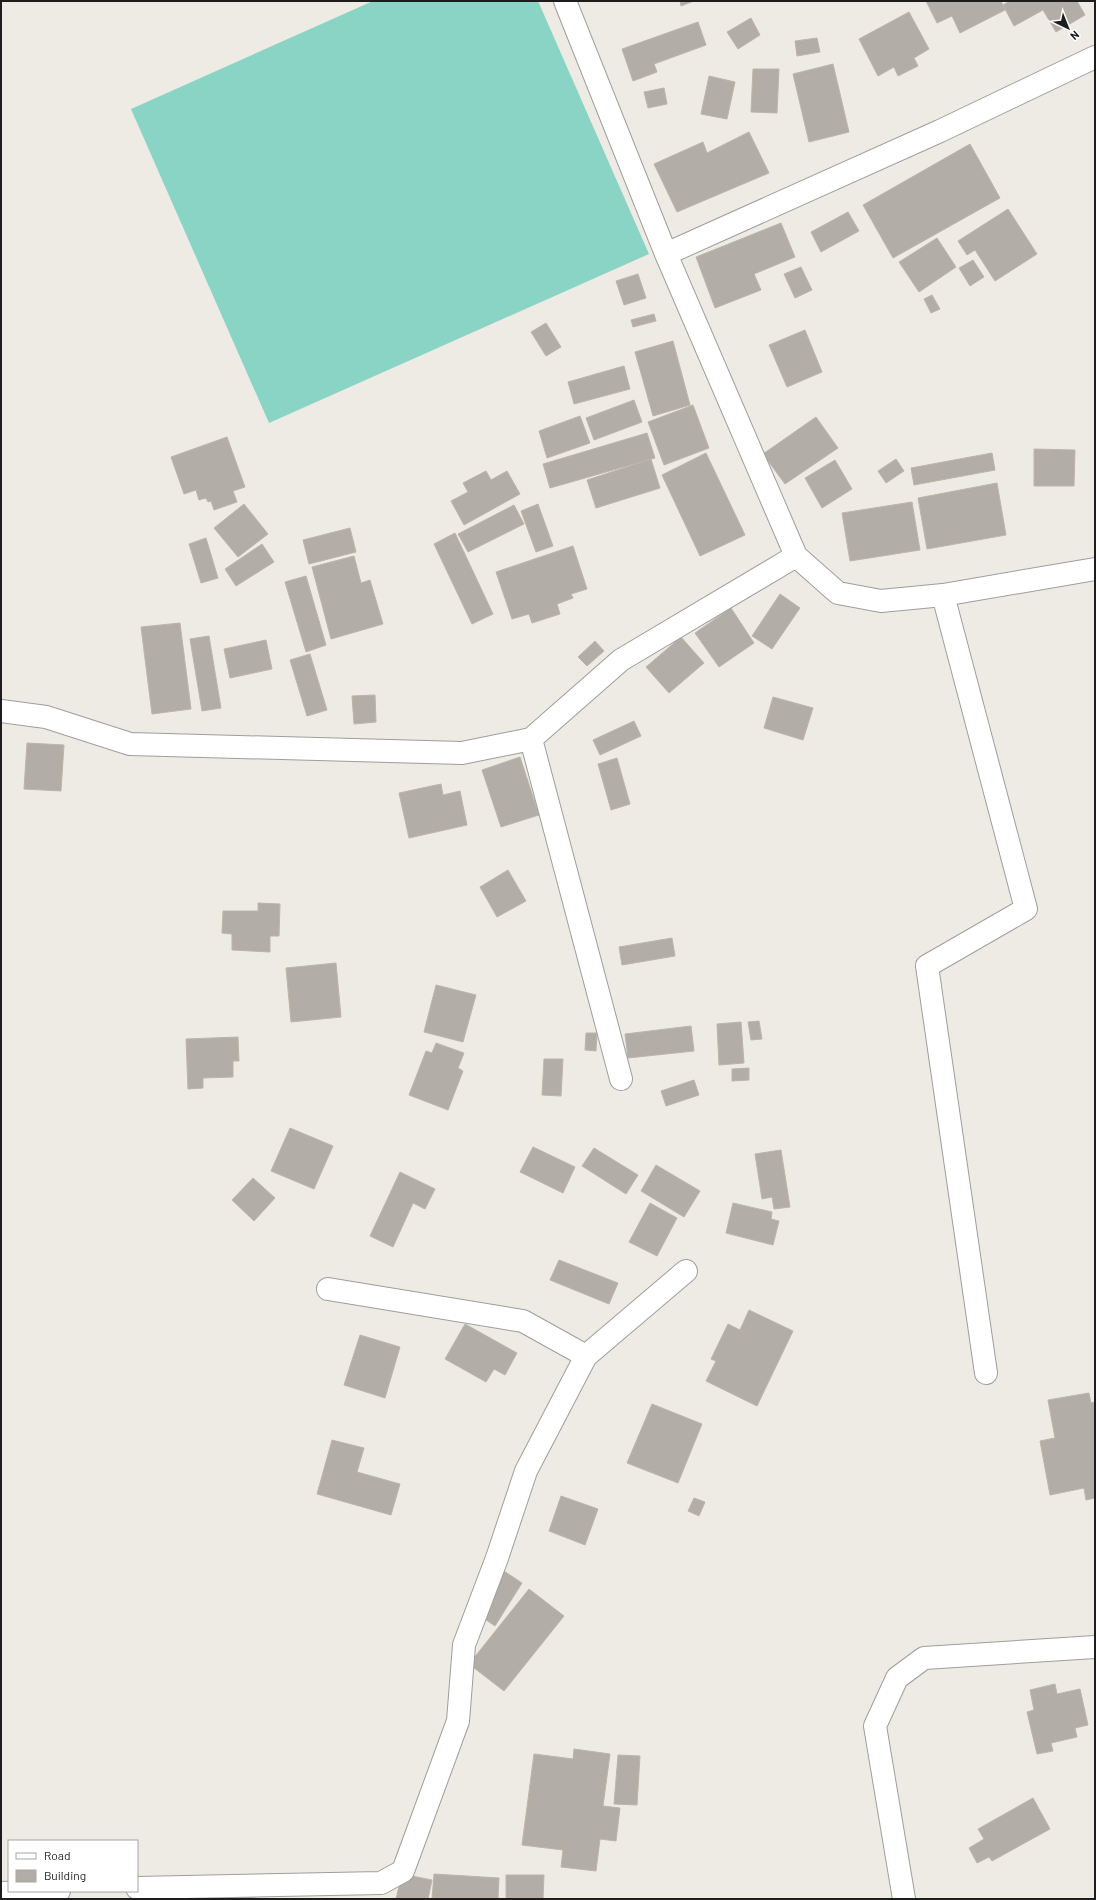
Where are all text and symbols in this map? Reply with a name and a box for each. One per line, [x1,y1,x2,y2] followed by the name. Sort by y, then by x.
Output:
[1048,8,1088,48] north arrow
[1068,28,1082,43] text: N
[8,1840,138,1892] legend
[44,1848,71,1862] text: Road
[44,1868,86,1882] text: Building

